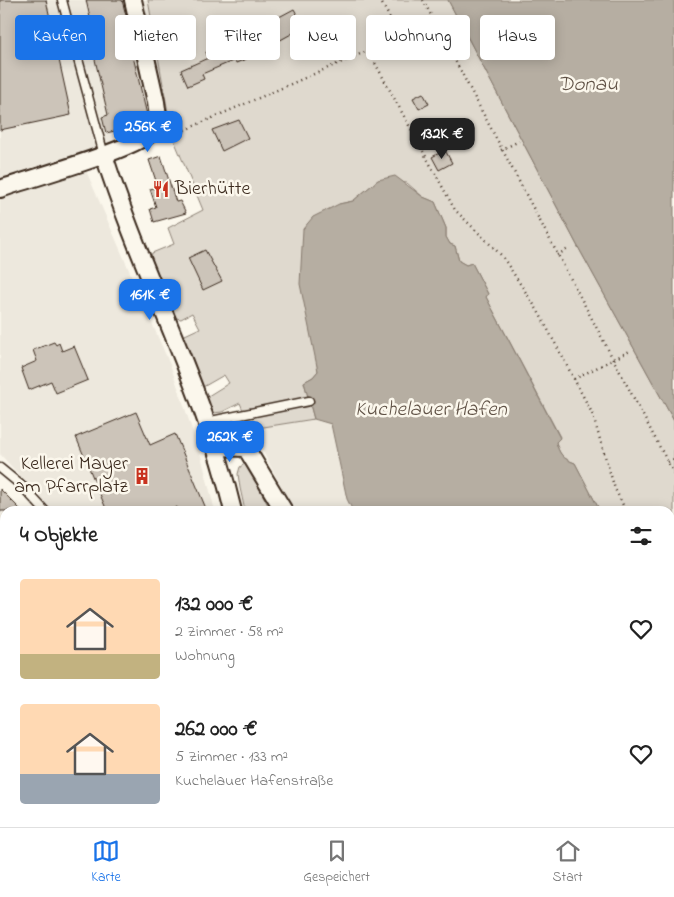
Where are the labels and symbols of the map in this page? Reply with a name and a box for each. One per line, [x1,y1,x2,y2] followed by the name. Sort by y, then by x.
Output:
[558,70,618,100] water label: Donau
[107,110,189,153] pin: 256K €
[401,118,483,160] pin: 132K €
[174,175,251,204] place label: Bierhütte
[151,179,171,199] restaurant icon: Bierhütte
[109,278,191,321] pin: 161K €
[355,395,508,425] water label: Kuchelauer Hafen
[189,420,271,463] pin: 262K €
[14,450,129,502] place label: Kellerei Mayer am Pfarrplatz
[132,466,152,486] building icon: Kellerei Mayer am Pfarrplatz

